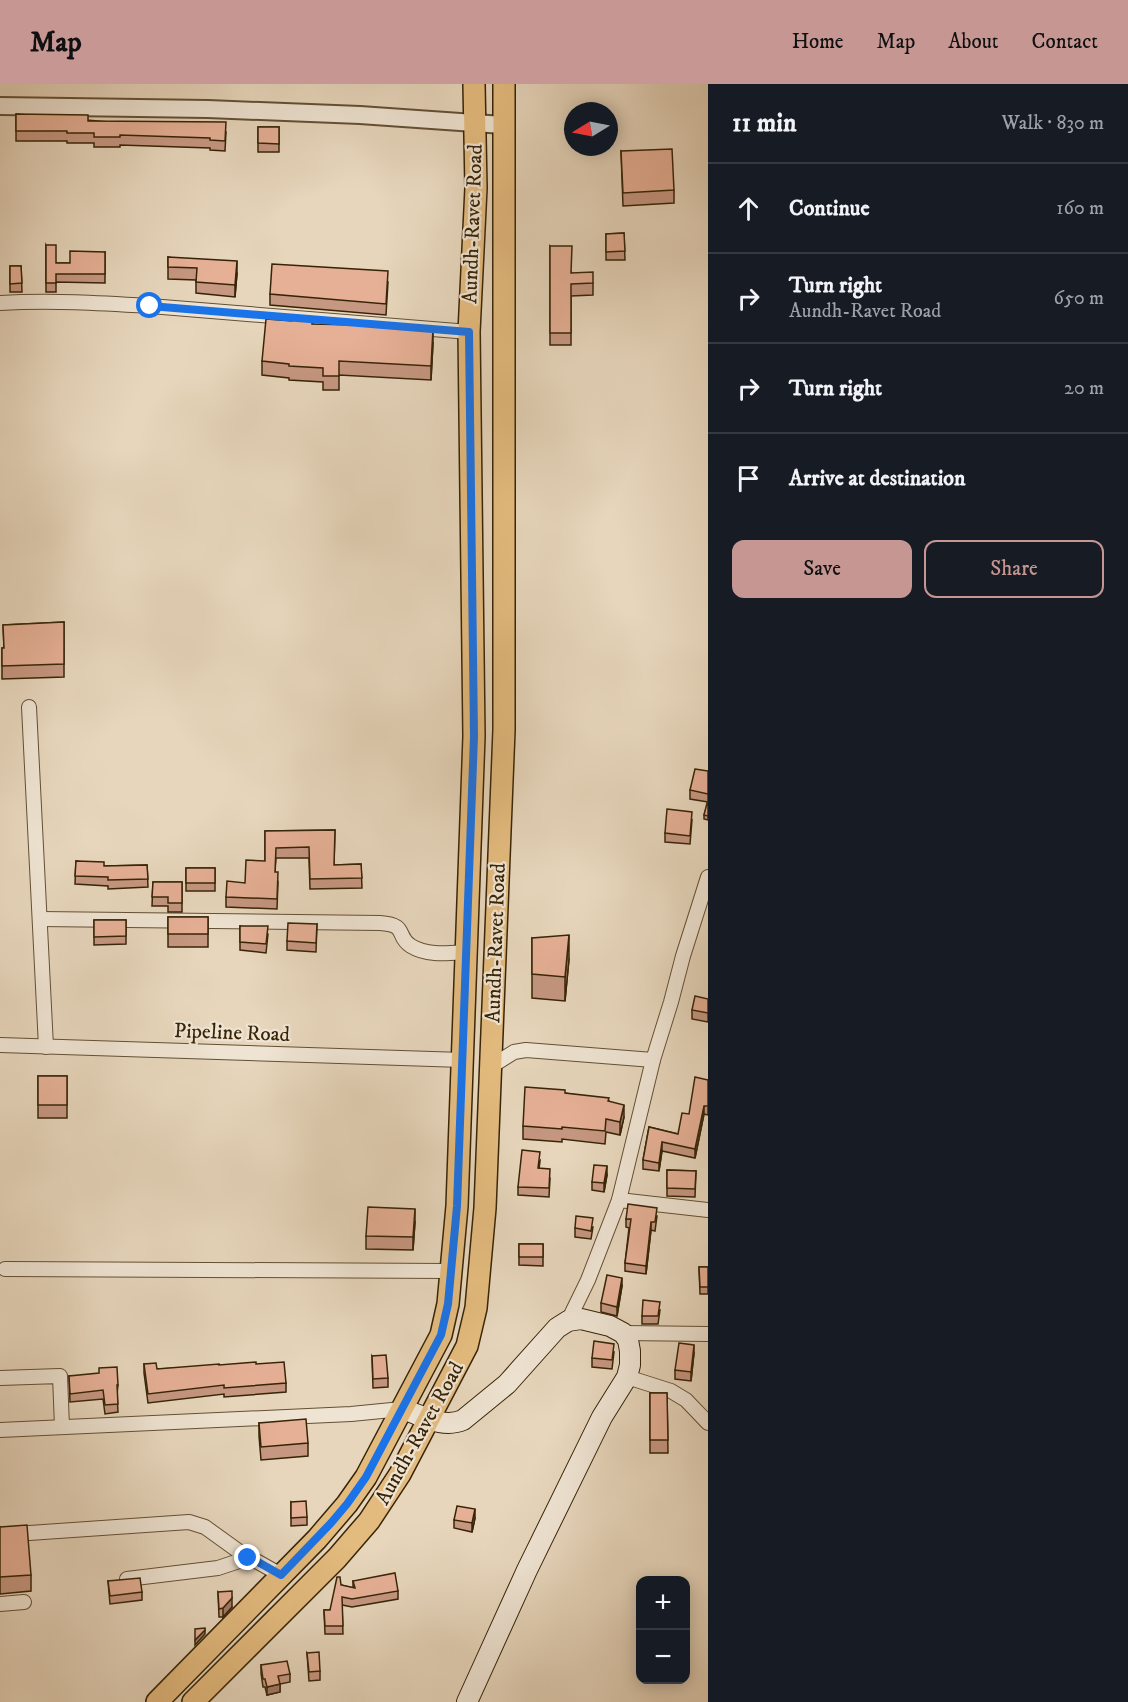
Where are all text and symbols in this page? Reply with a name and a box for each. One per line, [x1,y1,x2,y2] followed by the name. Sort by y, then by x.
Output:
[30,25,82,60] text: Map
[792,29,844,55] text: Home
[877,29,915,55] text: Map
[948,29,999,55] text: About
[1032,29,1098,55] text: Contact
[564,102,618,156] north arrow
[732,107,797,140] text: 11 min
[1002,111,1104,136] text: Walk · 830 m
[457,143,489,304] street label: Aundh-Ravet Road
[732,192,765,225] icon: ahead
[789,195,870,222] text: Continue
[1056,196,1104,221] text: 160 m
[789,272,882,299] text: Turn right
[732,282,765,315] icon: right
[1054,286,1104,311] text: 650 m
[136,292,162,318] route start
[789,299,941,324] text: Aundh-Ravet Road
[732,372,765,405] icon: right
[789,375,882,402] text: Turn right
[1064,376,1104,401] text: 20 m
[732,462,765,495] icon: arrive
[789,465,966,492] text: Arrive at destination
[732,540,912,598] button: Save
[924,540,1104,598] button: Share
[480,862,512,1023] street label: Aundh-Ravet Road
[173,1018,291,1048] street label: Pipeline Road
[370,1357,470,1510] street label: Aundh-Ravet Road
[234,1544,260,1570] route end
[636,1576,690,1684] map controls
[636,1576,690,1630] button: +
[636,1630,690,1684] button: −

